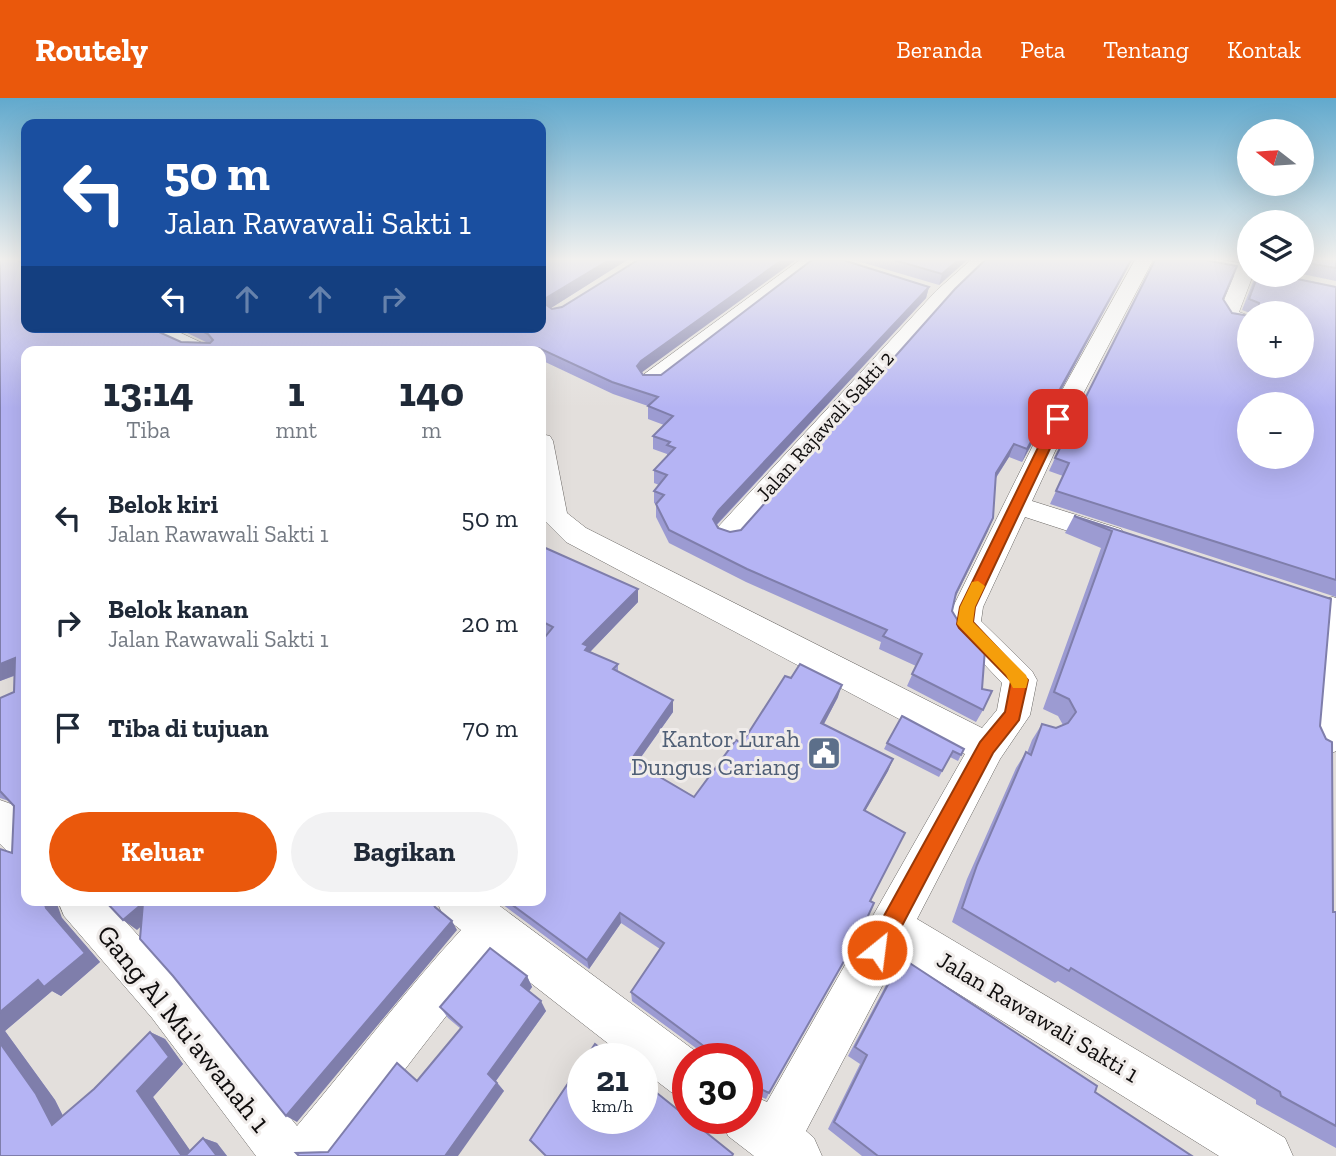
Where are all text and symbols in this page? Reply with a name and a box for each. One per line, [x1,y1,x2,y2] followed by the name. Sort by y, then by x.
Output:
[35,30,148,69] text: Routely
[896,35,982,64] text: Beranda
[1020,35,1065,64] text: Peta
[1103,35,1189,64] text: Tentang
[1227,35,1301,64] text: Kontak
[1237,119,1314,196] north arrow
[1237,119,1314,469] map controls
[164,144,270,203] text: 50 m
[49,147,140,238] icon: left
[164,204,471,242] text: Jalan Rawawali Sakti 1
[1237,210,1314,287] button: layers
[155,280,193,318] icon: left
[228,280,266,318] icon: ahead
[301,280,339,318] icon: ahead
[374,280,412,318] icon: right
[1237,301,1314,378] button: +
[751,345,899,507] street label: Jalan Rajawali Sakti 2
[103,366,194,417] text: 13:14
[288,366,305,417] text: 1
[399,366,464,417] text: 140
[1028,389,1088,449] pin
[1237,392,1314,469] button: −
[1039,400,1077,438] icon: arrive
[126,416,170,444] text: Tiba
[276,416,317,444] text: mnt
[422,416,441,444] text: m
[108,488,218,520] text: Belok kiri
[49,499,87,537] icon: left
[461,502,518,534] text: 50 m
[108,520,329,548] text: Jalan Rawawali Sakti 1
[108,593,249,625] text: Belok kanan
[49,604,87,642] icon: right
[461,607,518,639] text: 20 m
[108,625,329,653] text: Jalan Rawawali Sakti 1
[49,709,87,747] icon: arrive
[108,712,269,744] text: Tiba di tujuan
[462,712,518,744] text: 70 m
[631,724,801,781] place label: Kantor Lurah Dungus Cariang
[805,734,843,772] public building icon: Kantor Lurah Dungus Cariang
[49,812,277,892] button: Keluar
[291,812,518,892] button: Bagikan
[840,913,914,987] position arrow
[90,918,277,1139] street label: Gang Al Mu'awanah 1
[932,945,1144,1088] street label: Jalan Rawawali Sakti 1
[672,1043,763,1134] speed limit sign: 30
[596,1058,629,1100] text: 21
[592,1095,633,1117] text: km/h

